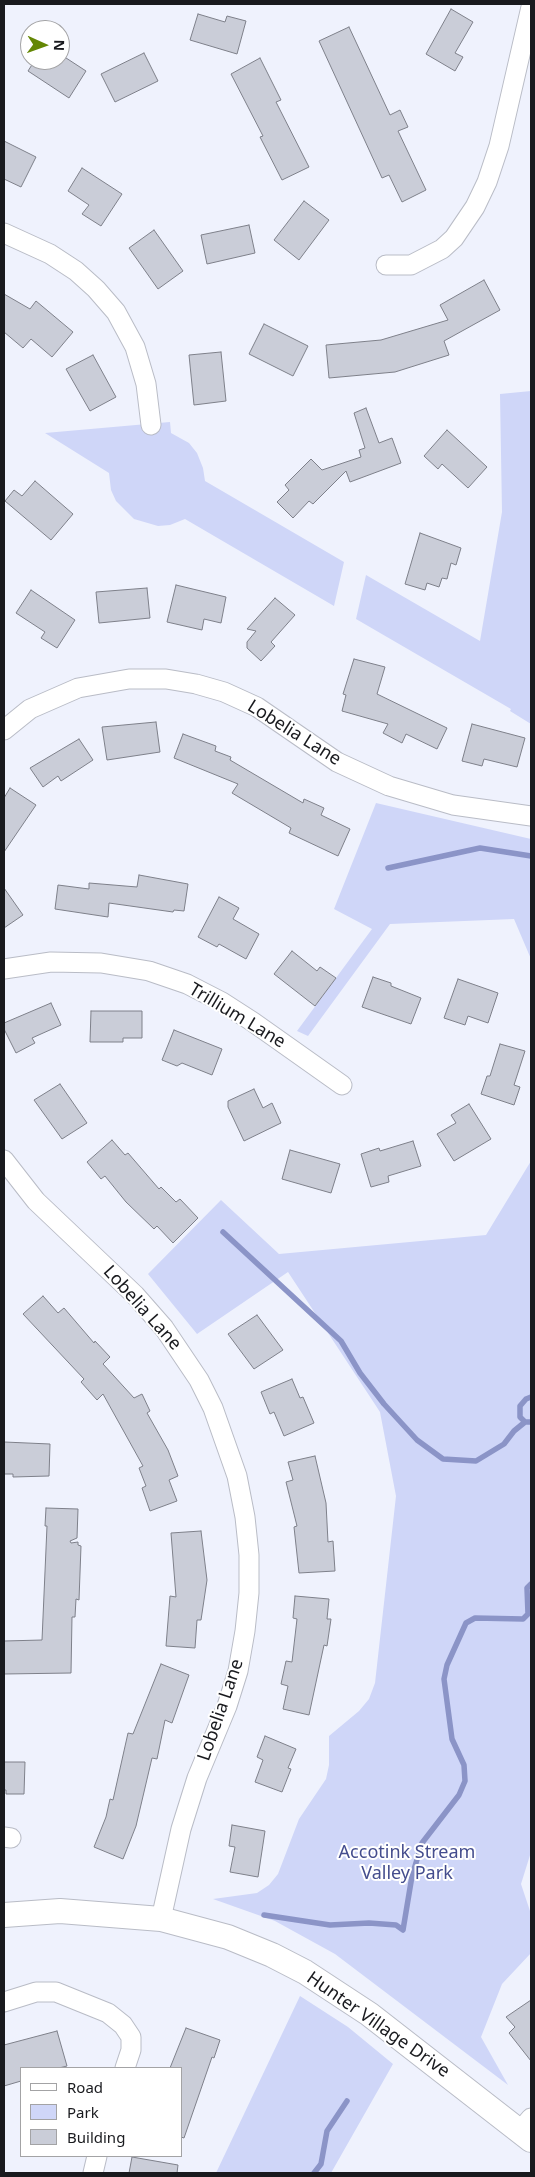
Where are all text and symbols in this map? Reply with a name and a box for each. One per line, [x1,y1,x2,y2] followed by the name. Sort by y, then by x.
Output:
[20,20,70,70] north arrow
[50,39,69,52] text: N
[243,696,345,770] street label: Lobelia Lane
[185,979,289,1053] street label: Trillium Lane
[98,1261,186,1355] street label: Lobelia Lane
[193,1656,249,1764] street label: Lobelia Lane
[339,1842,475,1885] park label: Accotink Stream Valley Park
[302,1968,454,2082] street label: Hunter Village Drive
[20,2067,182,2157] legend
[67,2077,103,2097] text: Road
[67,2102,99,2122] text: Park
[67,2127,125,2147] text: Building

